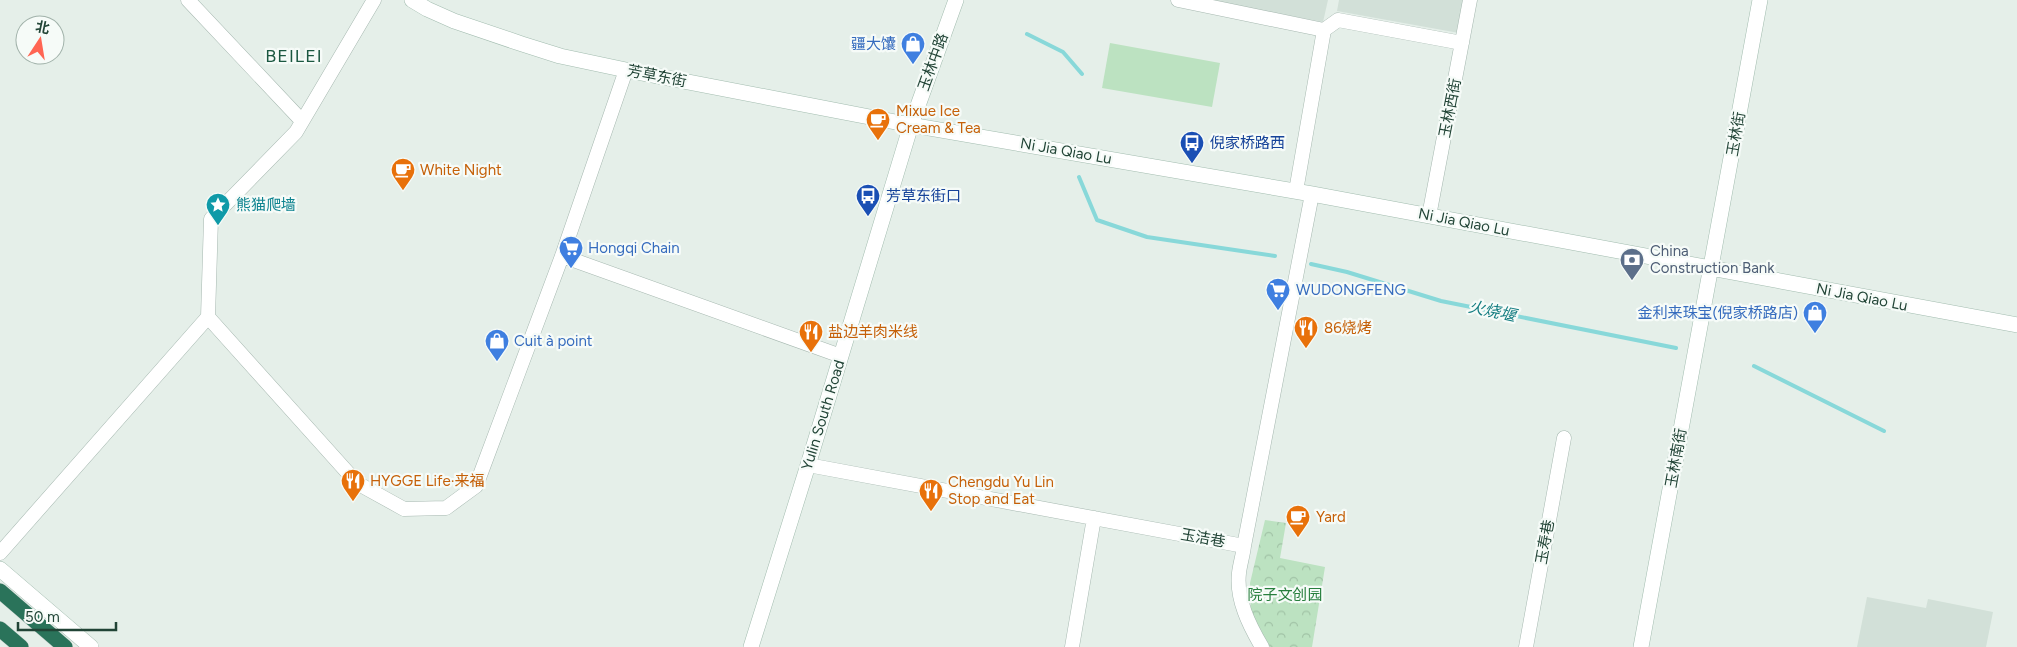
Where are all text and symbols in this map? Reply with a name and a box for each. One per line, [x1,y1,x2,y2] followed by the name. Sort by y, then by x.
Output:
[15,15,65,65] north arrow
[34,18,51,38] text: 北
[900,31,926,65] shop icon: 疆大馕
[914,31,952,93] street label: 玉林中路
[851,35,896,53] place label: 疆大馕
[265,45,323,67] district label: BEILEI
[626,61,688,91] street label: 芳草东街
[1435,77,1465,139] street label: 玉林西街
[896,102,981,137] place label: Mixue Ice Cream & Tea
[865,107,891,141] cafe icon: Mixue Ice Cream & Tea
[1723,110,1749,158] street label: 玉林街
[1179,130,1205,164] bus stop icon: 倪家桥路西
[1019,134,1113,168] street label: Ni Jia Qiao Lu
[1210,134,1285,152] place label: 倪家桥路西
[390,157,416,191] cafe icon: White Night
[420,161,502,179] place label: White Night
[855,183,881,217] bus stop icon: 芳草东街口
[886,187,961,205] place label: 芳草东街口
[205,192,231,226] place icon: 熊猫爬墙
[236,196,296,214] place label: 熊猫爬墙
[1417,204,1511,240] street label: Ni Jia Qiao Lu
[558,235,584,269] supermarket icon: Hongqi Chain
[588,239,680,257] place label: Hongqi Chain
[1650,242,1775,277] place label: China Construction Bank
[1619,247,1645,281] bank icon: China Construction Bank
[1265,277,1291,311] supermarket icon: WUDONGFENG
[1815,279,1909,315] street label: Ni Jia Qiao Lu
[1296,281,1406,299] place label: WUDONGFENG
[1467,297,1520,326] water label: 火烧堰
[1802,300,1828,334] shop icon: 金利来珠宝(倪家桥路店)
[1637,304,1798,322] place label: 金利来珠宝(倪家桥路店)
[1293,315,1319,349] restaurant icon: 86烧烤
[798,319,824,353] restaurant icon: 盐边羊肉米线
[1324,319,1372,337] place label: 86烧烤
[828,323,918,341] place label: 盐边羊肉米线
[484,328,510,362] shop icon: Cuit à point
[514,332,593,350] place label: Cuit à point
[798,358,848,472] street label: Yulin South Road
[1662,427,1690,489] street label: 玉林南街
[340,468,366,502] restaurant icon: HYGGE Life·来福
[370,472,484,490] place label: HYGGE Life·来福
[948,473,1054,508] place label: Chengdu Yu Lin Stop and Eat
[918,478,944,512] restaurant icon: Chengdu Yu Lin Stop and Eat
[1285,504,1311,538] cafe icon: Yard
[1316,508,1346,526] place label: Yard
[1532,518,1558,566] street label: 玉寿巷
[1179,525,1227,551] street label: 玉洁巷
[1247,586,1323,604] park label: 院子文创园
[18,600,115,632] scale bar
[25,608,60,626] text: 50 m

